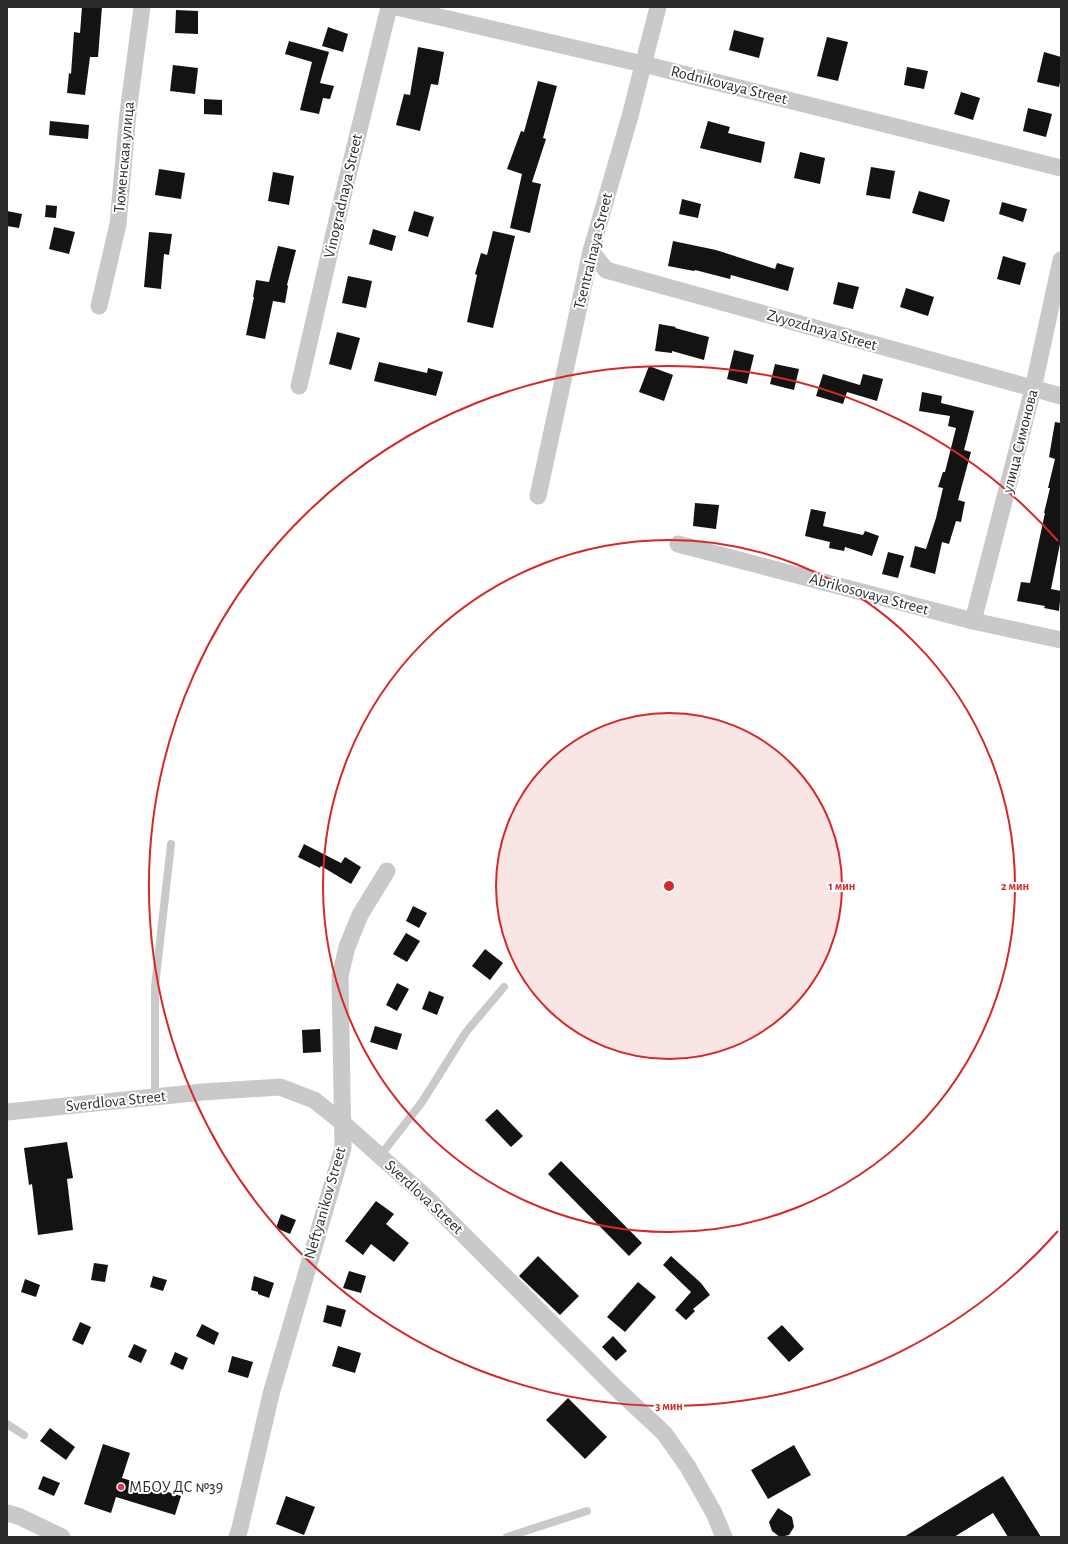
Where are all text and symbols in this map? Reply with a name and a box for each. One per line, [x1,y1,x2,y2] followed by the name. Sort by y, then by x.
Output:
[669,63,789,108] street label: Rodnikovaya Street
[111,101,138,213] street label: Тюменская улица
[321,132,366,260] street label: Vinogradnaya Street
[571,191,616,311] street label: Tsentralnaya Street
[765,307,879,354] street label: Zvyozdnaya Street
[999,388,1042,496] street label: улица Симонова
[807,570,930,619] street label: Abrikosovaya Street
[662,879,676,893] centre of rings
[829,880,855,892] text: 1 мин
[1001,880,1029,892] text: 2 мин
[65,1088,167,1114] street label: Sverdlova Street
[301,1145,350,1261] street label: Neftyanikov Street
[382,1157,466,1237] street label: Sverdlova Street
[655,1400,683,1412] text: 3 мин
[129,1479,223,1495] place label: МБОУ ДС №39
[116,1482,126,1492] marker: МБОУ ДС №39

